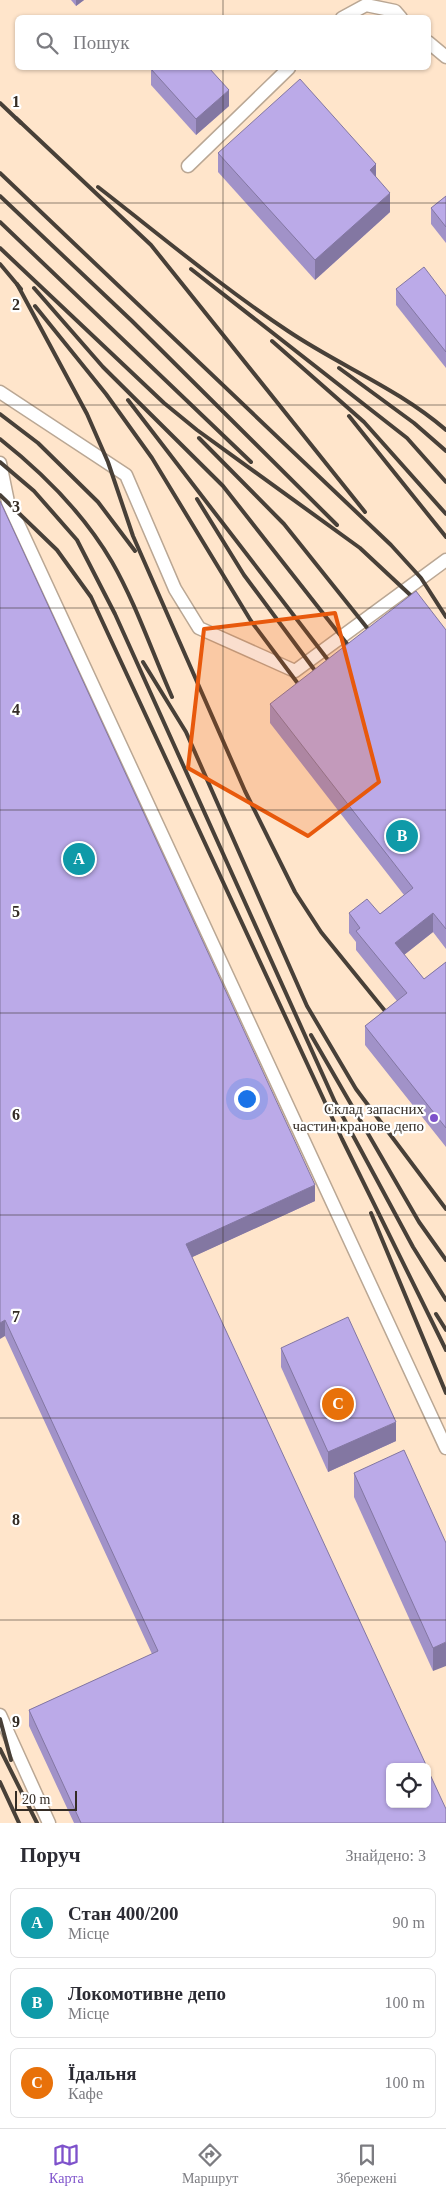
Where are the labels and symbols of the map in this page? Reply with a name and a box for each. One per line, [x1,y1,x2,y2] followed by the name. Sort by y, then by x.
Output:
[12,93,20,110] text: 1
[12,296,20,313] text: 2
[12,498,20,515] text: 3
[12,701,20,718] text: 4
[386,817,418,855] pin: B
[63,840,95,878] pin: A
[12,903,20,920] text: 5
[234,1086,260,1112] your location
[293,1101,424,1134] place label: Склад запасних частин кранове депо
[12,1106,20,1123] text: 6
[428,1112,440,1124] marker: Склад запасних частин кранове депо
[12,1308,20,1325] text: 7
[322,1385,354,1423] pin: C
[12,1511,20,1528] text: 8
[12,1713,20,1730] text: 9
[15,1788,78,1811] scale bar

